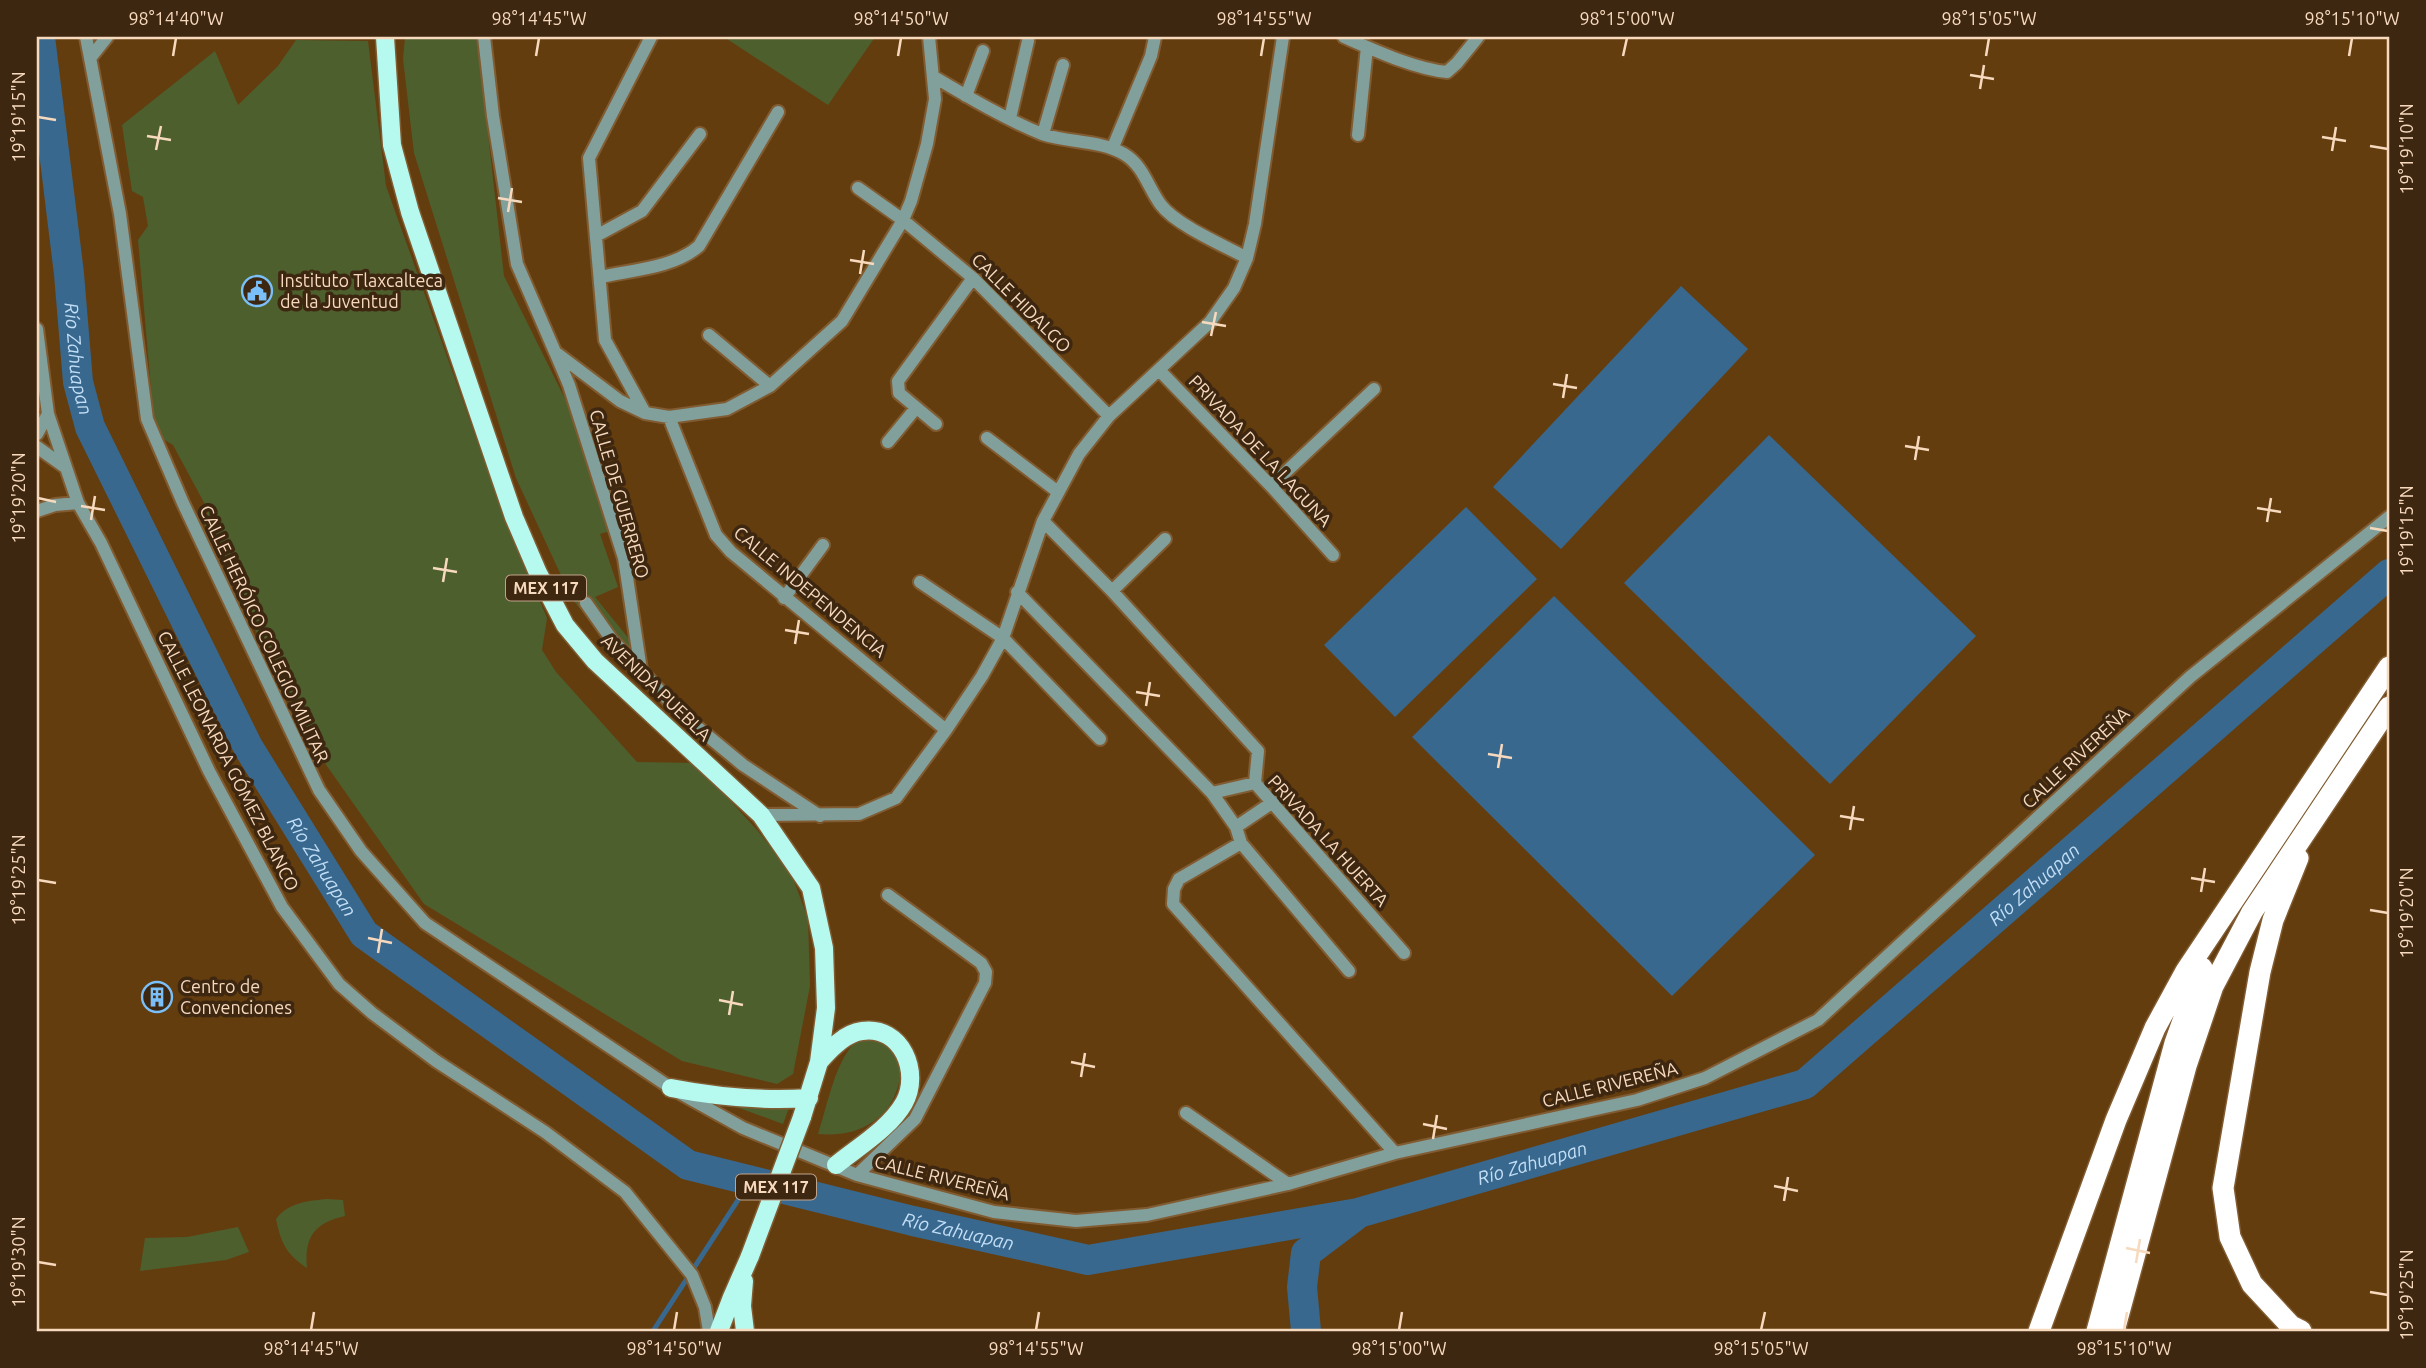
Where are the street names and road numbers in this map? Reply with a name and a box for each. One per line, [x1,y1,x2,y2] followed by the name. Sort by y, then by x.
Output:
[968,249,1075,356] street label: CALLE HIDALGO
[1185,371,1336,530] street label: PRIVADA DE LA LAGUNA
[586,407,654,580] street label: CALLE DE GUERRERO
[196,501,334,765] street label: CALLE HERÓICO COLEGIO MILITAR
[730,522,891,661] street label: CALLE INDEPENDENCIA
[506,576,586,600] road number: MEX 117
[154,627,304,894] street label: CALLE LEONARDA GÓMEZ BLANCO
[598,630,716,745] street label: AVENIDA PUEBLA
[2017,702,2133,812] street label: CALLE RIVEREÑA
[1265,771,1393,910] street label: PRIVADA LA HUERTA
[1540,1056,1680,1111] street label: CALLE RIVEREÑA
[872,1150,1013,1204] street label: CALLE RIVEREÑA
[736,1175,816,1200] road number: MEX 117

